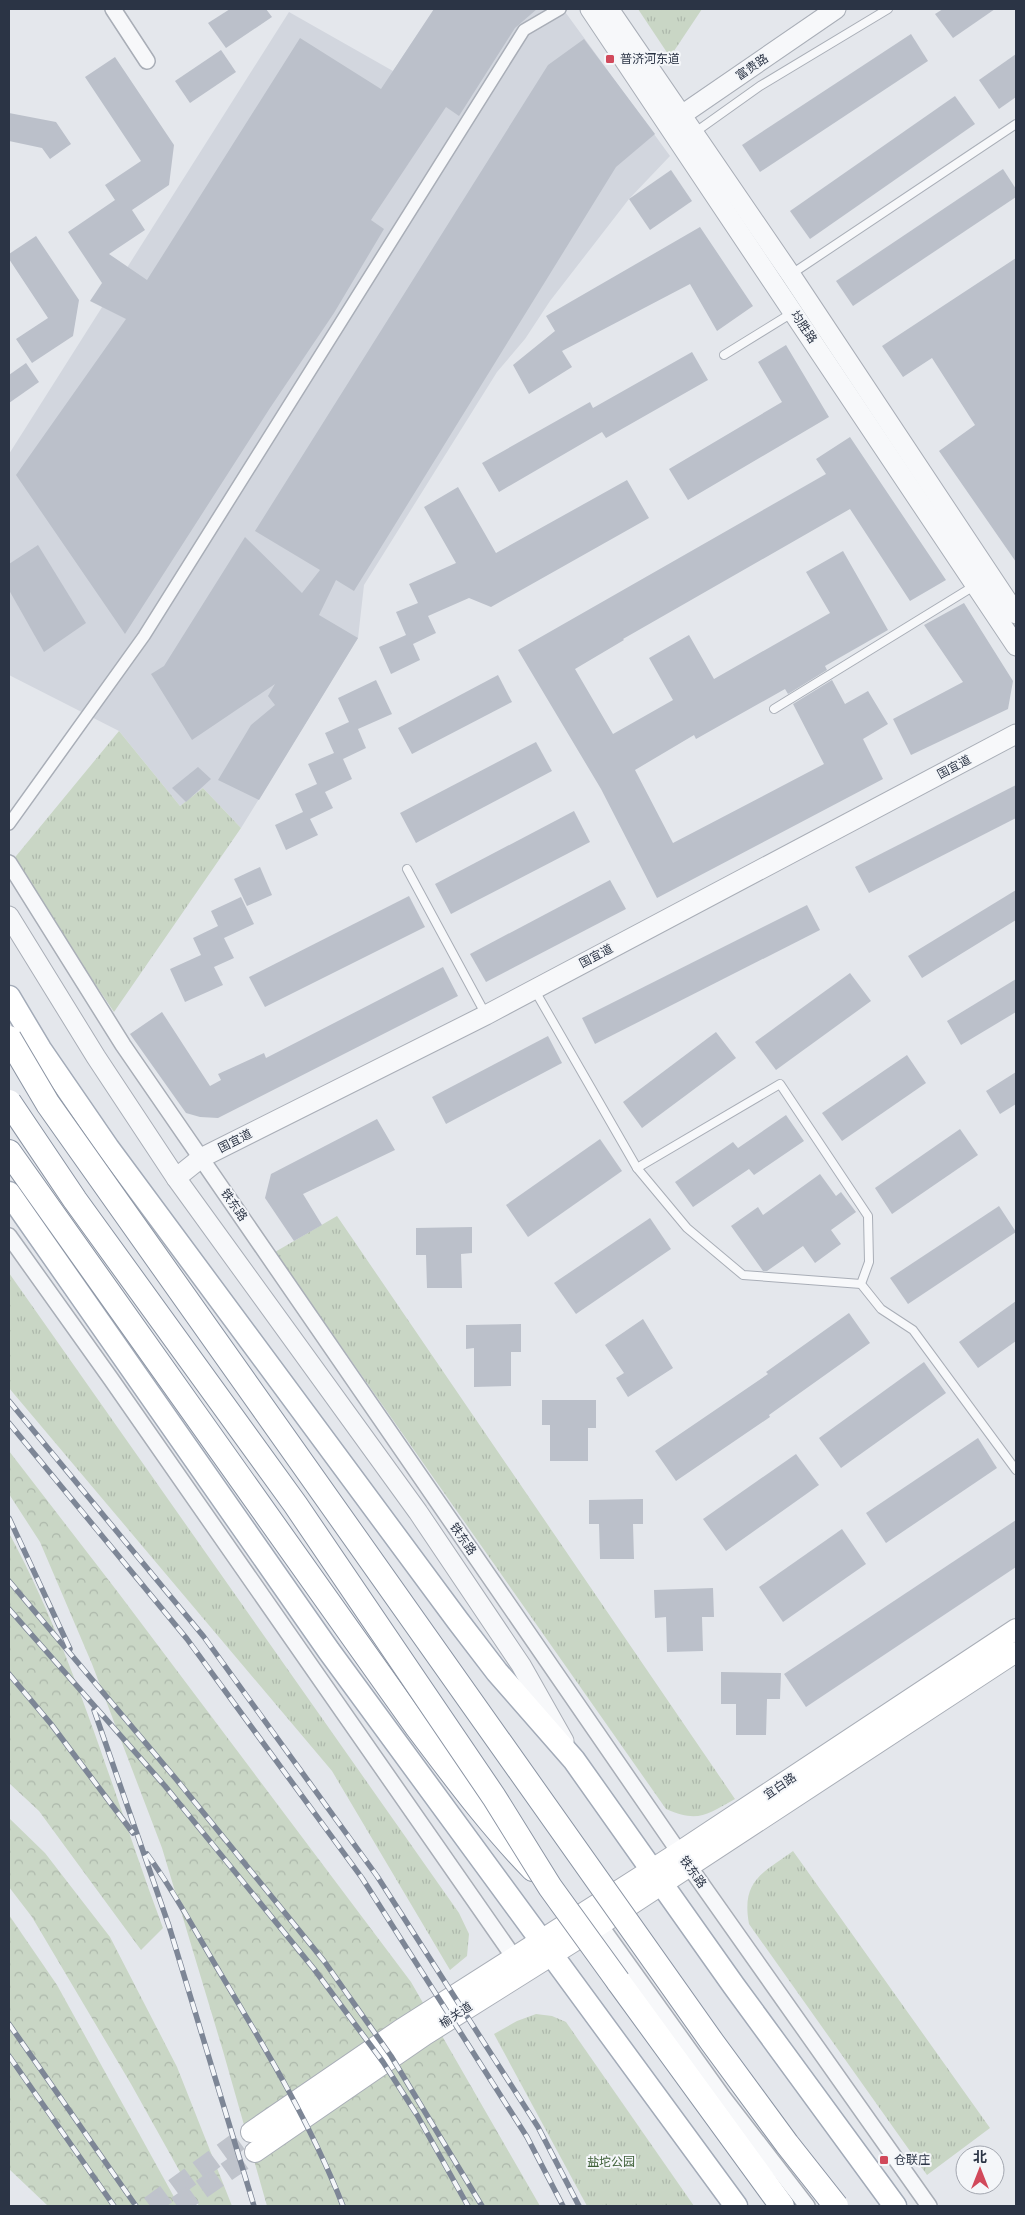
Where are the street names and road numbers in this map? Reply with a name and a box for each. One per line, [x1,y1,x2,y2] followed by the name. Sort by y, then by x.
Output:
[733,51,771,83] street label: 富贵路
[788,308,820,346] street label: 均胜路
[935,752,973,782] street label: 国宜道
[577,941,615,971] street label: 国宜道
[216,1127,254,1155] street label: 国宜道
[218,1186,250,1224] street label: 铁东路
[447,1520,479,1558] street label: 铁东路
[761,1770,799,1802] street label: 宜白路
[677,1853,709,1891] street label: 铁东路
[437,1999,475,2031] street label: 榆关道

